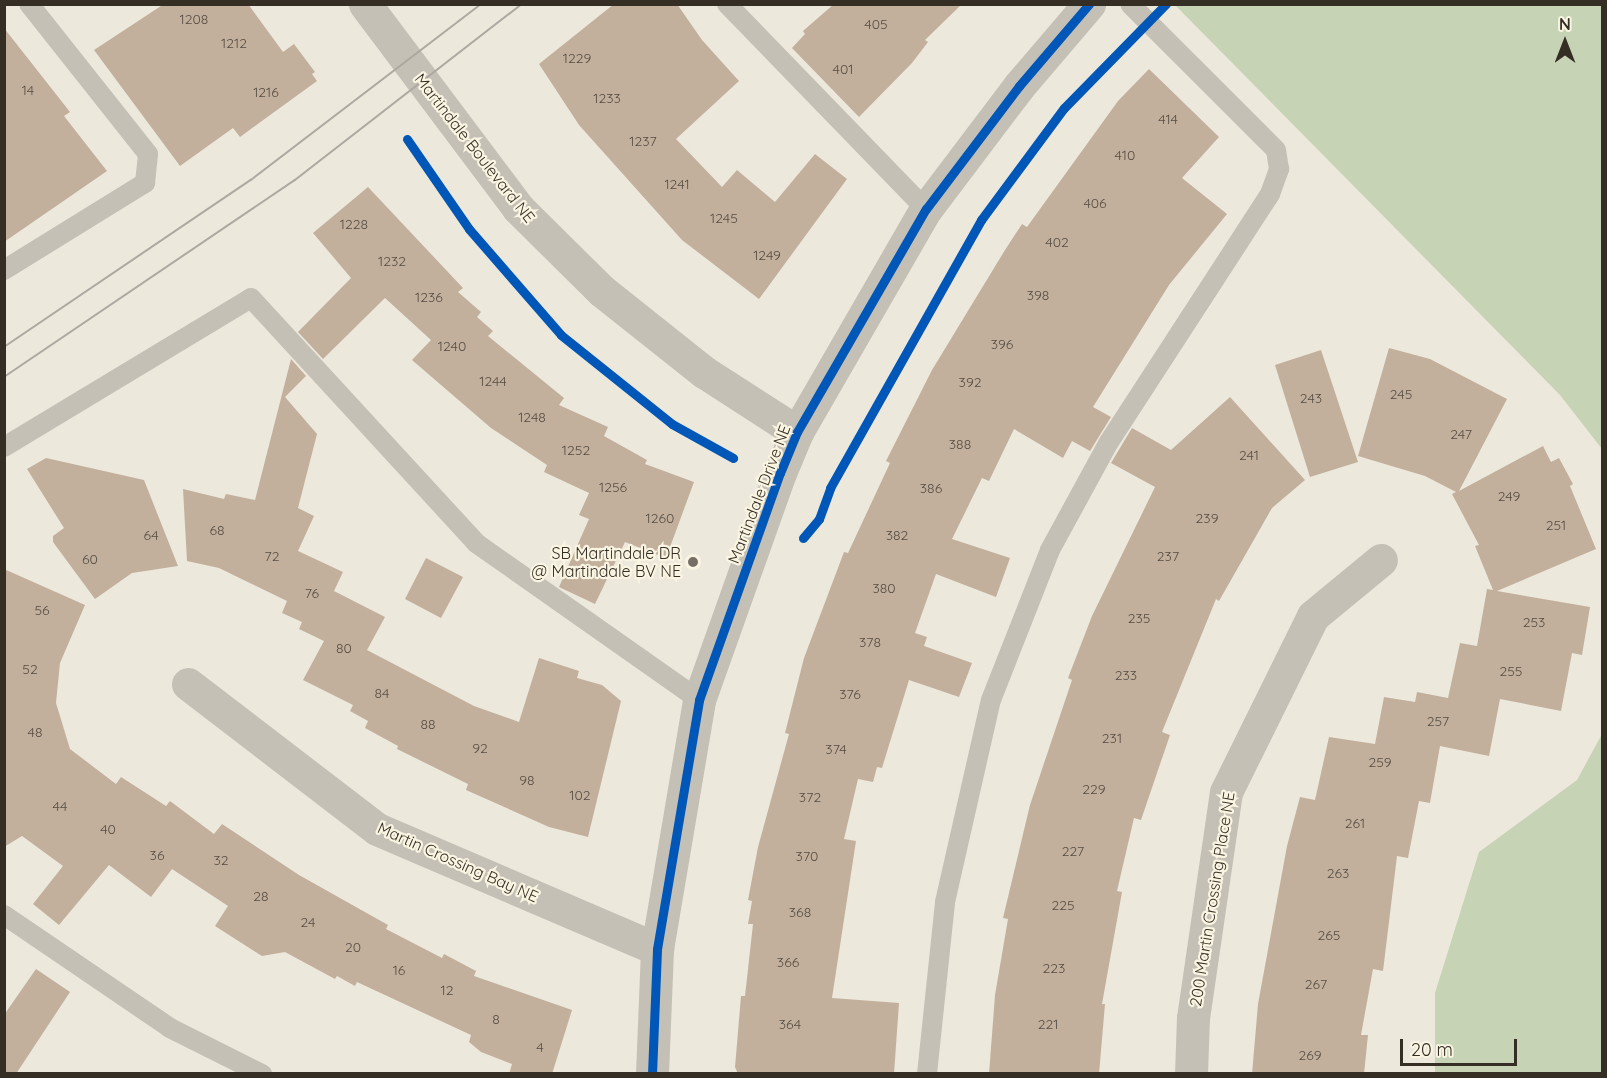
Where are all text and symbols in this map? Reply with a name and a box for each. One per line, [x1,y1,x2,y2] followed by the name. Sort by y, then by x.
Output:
[180,11,208,27] house number: 1208
[1535,12,1595,72] north arrow
[1559,14,1571,34] text: N
[864,16,888,32] house number: 405
[221,35,247,51] house number: 1212
[563,50,591,66] house number: 1229
[833,61,853,77] house number: 401
[411,70,539,226] street label: Martindale Boulevard NE
[22,82,34,98] house number: 14
[253,84,279,100] house number: 1216
[593,90,621,106] house number: 1233
[1158,111,1178,127] house number: 414
[629,133,657,149] house number: 1237
[1115,147,1135,163] house number: 410
[664,176,690,192] house number: 1241
[1083,195,1107,211] house number: 406
[710,210,738,226] house number: 1245
[340,216,368,232] house number: 1228
[1045,234,1069,250] house number: 402
[753,247,781,263] house number: 1249
[378,253,406,269] house number: 1232
[1027,287,1049,303] house number: 398
[415,289,443,305] house number: 1236
[991,336,1013,352] house number: 396
[438,338,466,354] house number: 1240
[479,373,507,389] house number: 1244
[959,374,981,390] house number: 392
[1390,386,1412,402] house number: 245
[1300,390,1322,406] house number: 243
[518,409,546,425] house number: 1248
[724,422,794,566] street label: Martindale Drive NE
[1450,426,1472,442] house number: 247
[949,436,971,452] house number: 388
[562,442,590,458] house number: 1252
[1239,447,1259,463] house number: 241
[599,479,627,495] house number: 1256
[920,480,942,496] house number: 386
[1498,488,1520,504] house number: 249
[646,510,674,526] house number: 1260
[1196,510,1218,526] house number: 239
[1546,517,1566,533] house number: 251
[209,522,225,538] house number: 68
[143,527,159,543] house number: 64
[886,527,908,543] house number: 382
[532,543,681,581] place label: SB Martindale DR @ Martindale BV NE
[265,548,279,564] house number: 72
[1157,548,1179,564] house number: 237
[82,551,98,567] house number: 60
[686,555,700,569] marker: SB Martindale DR @ Martindale BV NE
[872,580,896,596] house number: 380
[305,585,319,601] house number: 76
[34,602,50,618] house number: 56
[1128,610,1150,626] house number: 235
[1523,614,1545,630] house number: 253
[859,634,881,650] house number: 378
[336,640,352,656] house number: 80
[22,661,38,677] house number: 52
[1499,663,1523,679] house number: 255
[1115,667,1137,683] house number: 233
[375,685,389,701] house number: 84
[839,686,861,702] house number: 376
[1427,713,1449,729] house number: 257
[420,716,436,732] house number: 88
[28,724,42,740] house number: 48
[1102,730,1122,746] house number: 231
[472,740,488,756] house number: 92
[825,741,847,757] house number: 374
[1368,754,1392,770] house number: 259
[519,772,535,788] house number: 98
[1082,781,1106,797] house number: 229
[569,787,591,803] house number: 102
[799,789,821,805] house number: 372
[1186,790,1238,1008] street label: 200 Martin Crossing Place NE
[53,798,67,814] house number: 44
[1345,815,1365,831] house number: 261
[375,818,541,906] street label: Martin Crossing Bay NE
[100,821,116,837] house number: 40
[1062,843,1084,859] house number: 227
[150,847,164,863] house number: 36
[796,848,818,864] house number: 370
[213,852,229,868] house number: 32
[1327,865,1349,881] house number: 263
[253,888,269,904] house number: 28
[1051,897,1075,913] house number: 225
[789,904,811,920] house number: 368
[301,914,315,930] house number: 24
[1318,927,1340,943] house number: 265
[345,939,361,955] house number: 20
[777,954,799,970] house number: 366
[1043,960,1065,976] house number: 223
[393,962,405,978] house number: 16
[1305,976,1327,992] house number: 267
[441,982,453,998] house number: 12
[492,1011,500,1027] house number: 8
[779,1016,801,1032] house number: 364
[1038,1016,1058,1032] house number: 221
[1403,1027,1520,1065] scale bar
[1411,1038,1453,1061] text: 20 m
[536,1039,544,1055] house number: 4
[1298,1047,1322,1063] house number: 269

